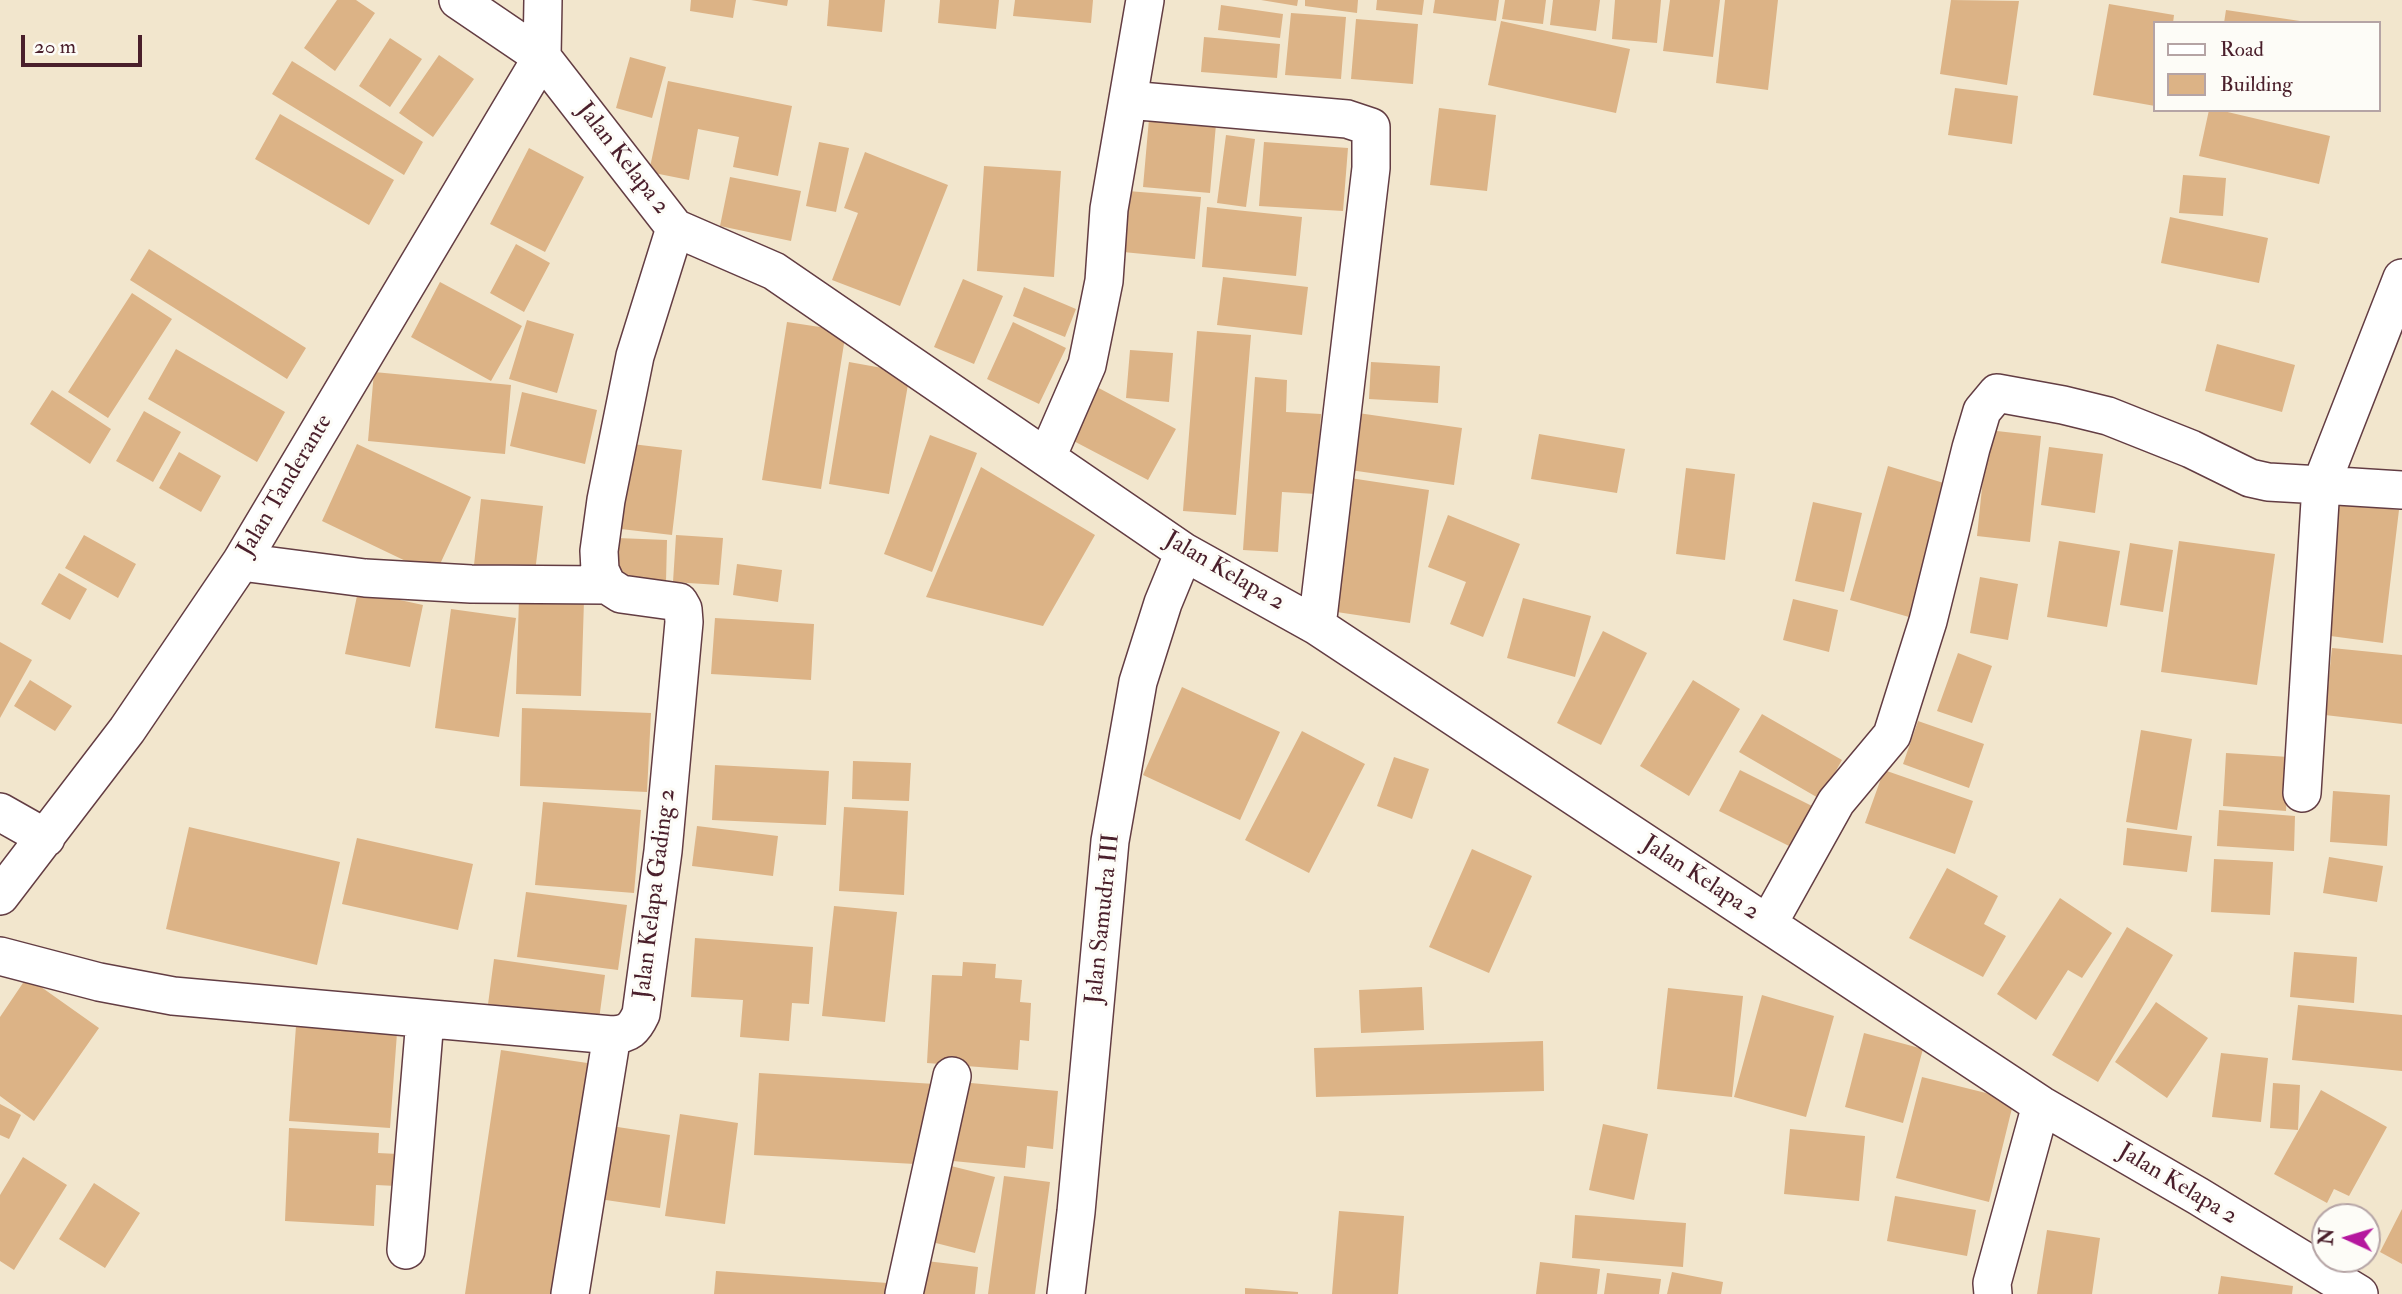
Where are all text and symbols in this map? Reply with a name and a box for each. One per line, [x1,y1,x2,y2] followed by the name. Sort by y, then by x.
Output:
[24,21,145,65] scale bar
[2154,21,2381,112] legend
[34,33,76,60] text: 20 m
[2220,36,2264,63] text: Road
[2220,71,2293,98] text: Building
[569,97,675,221] street label: Jalan Kelapa 2
[232,410,340,562] street label: Jalan Tanderante
[1159,526,1289,618] street label: Jalan Kelapa 2
[629,787,683,1001] street label: Jalan Kelapa Gading 2
[1636,830,1764,928] street label: Jalan Kelapa 2
[1081,832,1127,1006] street label: Jalan Samudra III
[2112,1138,2242,1232] street label: Jalan Kelapa 2
[2311,1203,2381,1273] north arrow
[2314,1227,2340,1246] text: N

